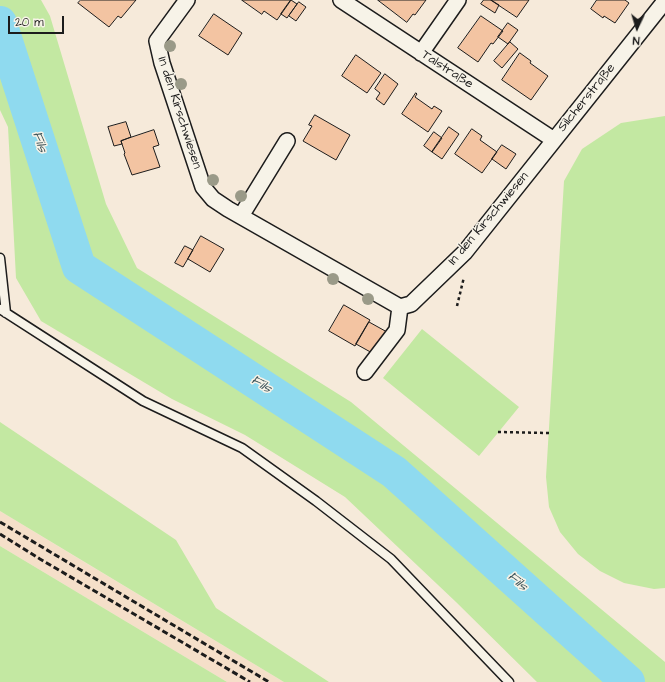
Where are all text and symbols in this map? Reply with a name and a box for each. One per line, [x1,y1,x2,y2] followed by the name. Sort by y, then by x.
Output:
[10,8,66,34] scale bar
[617,8,657,48] north arrow
[15,14,44,31] text: 20 m
[632,33,640,48] text: N
[418,48,476,92] street label: Talstraße
[154,55,204,171] street label: In den Kirschwiesen
[555,61,619,135] street label: Silcherstraße
[28,129,50,155] water label: Fils
[445,169,533,269] street label: In den Kirschwiesen
[248,372,274,398] water label: Fils
[504,569,530,595] water label: Fils

